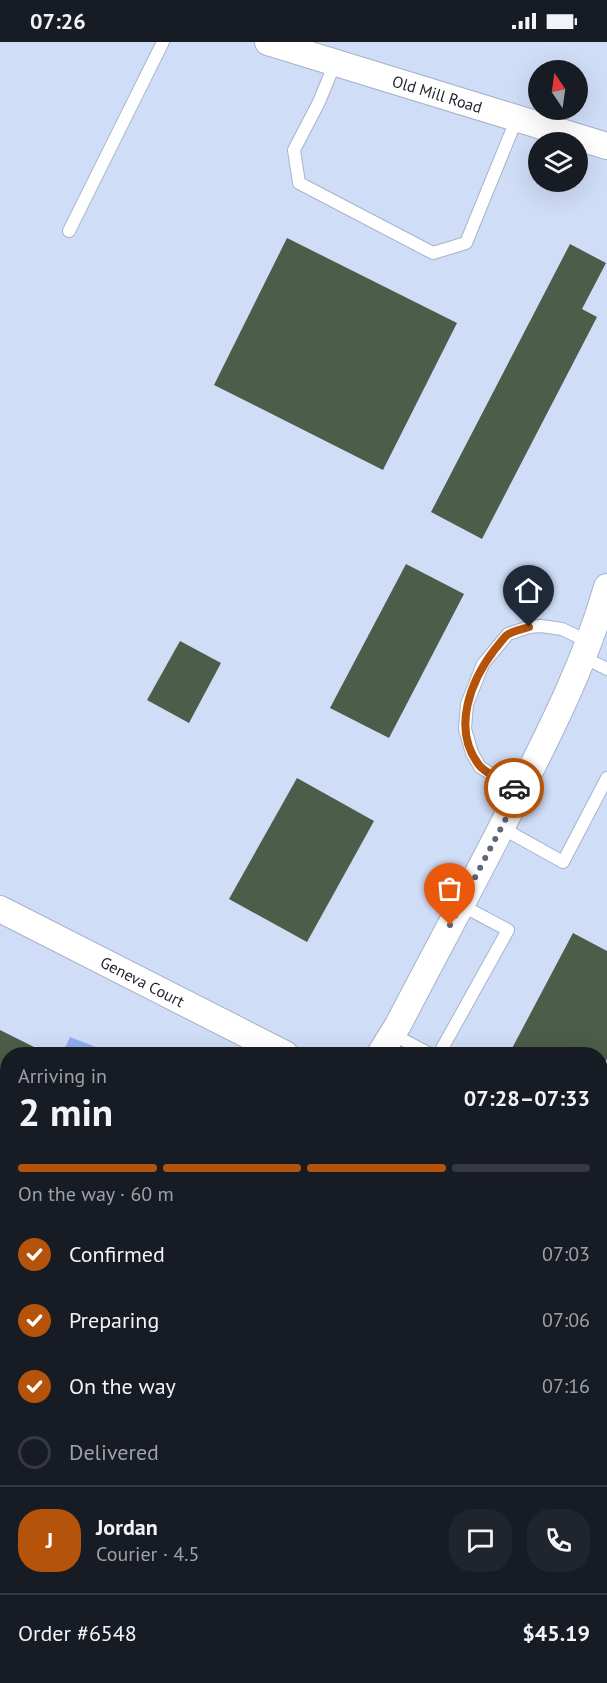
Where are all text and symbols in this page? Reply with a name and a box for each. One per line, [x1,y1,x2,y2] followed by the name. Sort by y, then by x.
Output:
[30,7,86,35] text: 07:26
[528,60,588,120] north arrow
[528,60,588,192] map controls
[390,71,485,117] street label: Old Mill Road
[528,132,588,192] button: layers
[503,565,554,627] pin
[512,574,545,607] icon: home
[484,758,544,818] courier
[498,772,531,805] icon: car
[424,863,475,925] pin
[433,872,466,905] icon: bag
[97,952,188,1011] street label: Geneva Court
[18,1063,107,1089] text: Arriving in
[464,1084,590,1112] text: 07:28–07:33
[18,1086,113,1137] text: 2 min
[18,1181,174,1207] text: On the way · 60 m
[18,1238,51,1271] icon: check
[69,1240,165,1268] text: Confirmed
[542,1241,590,1267] text: 07:03
[18,1304,51,1337] icon: check
[69,1306,159,1334] text: Preparing
[542,1307,590,1333] text: 07:06
[18,1370,51,1403] icon: check
[69,1372,176,1400] text: On the way
[542,1373,590,1399] text: 07:16
[69,1438,159,1466] text: Delivered
[449,1509,512,1572] button: chat
[527,1509,590,1572] button: phone
[96,1513,158,1541] text: Jordan
[46,1526,53,1554] text: J
[96,1541,199,1567] text: Courier · 4.5
[18,1619,137,1647] text: Order #6548
[522,1619,590,1647] text: $45.19

